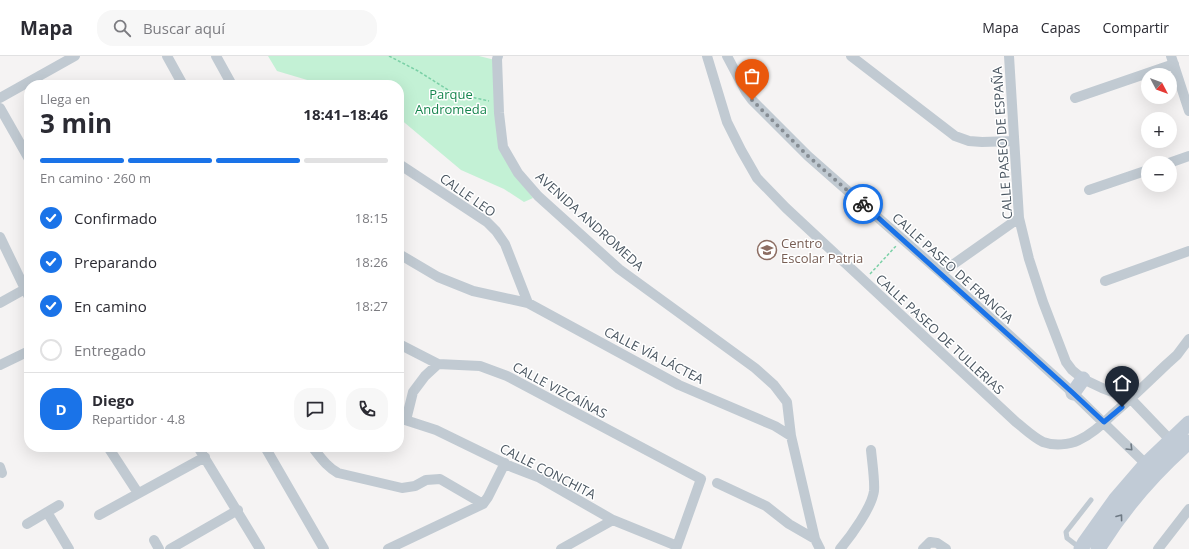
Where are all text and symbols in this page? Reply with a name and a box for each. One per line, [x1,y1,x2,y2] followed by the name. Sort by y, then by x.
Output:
[97,10,377,46] search box
[20,15,73,41] text: Mapa
[111,17,133,39] icon: search
[143,18,225,38] text: Buscar aquí
[982,18,1019,37] text: Mapa
[1041,18,1080,37] text: Capas
[1102,18,1169,37] text: Compartir
[735,59,769,100] pin
[741,65,763,87] icon: bag
[988,65,1016,220] street label: CALLE PASEO DE ESPAÑA
[1141,68,1177,104] north arrow
[1141,68,1177,192] map controls
[415,85,487,118] park label: Parque Andromeda
[40,90,90,108] text: Llega en
[303,104,388,124] text: 18:41–18:46
[40,105,112,141] text: 3 min
[1141,112,1177,148] button: +
[1141,156,1177,192] button: −
[532,168,649,275] street label: AVENIDA ANDROMEDA
[40,169,151,187] text: En camino · 260 m
[436,169,500,221] street label: CALLE LEO
[843,184,883,224] courier
[852,193,874,215] icon: bike
[40,207,62,229] icon: check
[74,208,157,228] text: Confirmado
[355,209,388,227] text: 18:15
[889,209,1018,328] street label: CALLE PASEO DE FRANCIA
[781,234,863,267] place label: Centro Escolar Patria
[756,239,778,261] school or university icon: Centro Escolar Patria
[40,251,62,273] icon: check
[74,252,157,272] text: Preparando
[355,253,388,271] text: 18:26
[872,270,1008,398] street label: CALLE PASEO DE TULLERIAS
[40,295,62,317] icon: check
[74,296,147,316] text: En camino
[355,297,388,315] text: 18:27
[601,322,707,388] street label: CALLE VÍA LÁCTEA
[74,340,146,360] text: Entregado
[510,358,610,422] street label: CALLE VIZCAÍNAS
[1105,366,1139,407] pin
[1111,372,1133,394] icon: home
[294,388,336,430] button: chat
[346,388,388,430] button: phone
[92,390,134,410] text: Diego
[55,399,67,419] text: D
[92,410,185,428] text: Repartidor · 4.8
[497,439,600,503] street label: CALLE CONCHITA
[1125,443,1133,451] one-way arrow
[1116,515,1123,522] one-way arrow

